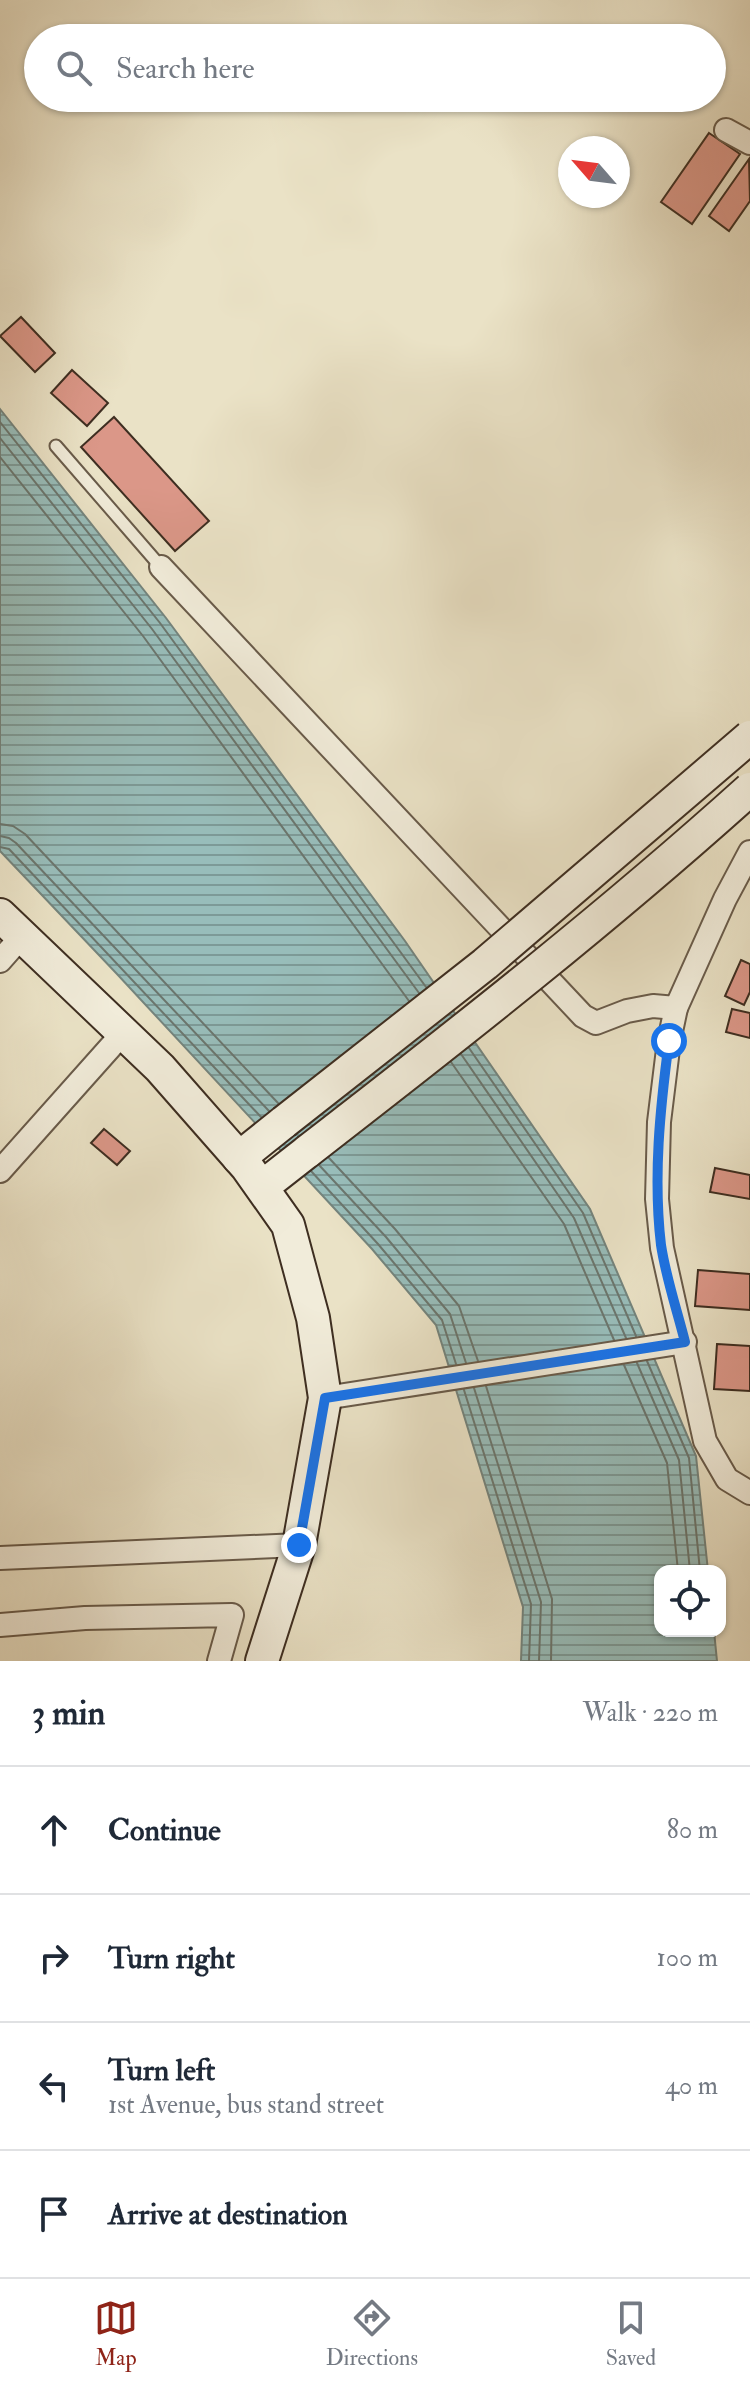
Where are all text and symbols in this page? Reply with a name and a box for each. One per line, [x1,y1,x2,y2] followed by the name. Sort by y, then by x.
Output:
[24,24,726,112] search box
[52,46,96,90] icon: search
[116,50,255,87] text: Search here
[558,136,630,208] north arrow
[651,1023,687,1059] route start
[281,1527,317,1563] route end
[654,1565,726,1637] map controls
[654,1565,726,1637] button: locate
[32,1692,105,1735] text: 3 min
[583,1697,718,1729] text: Walk · 220 m
[32,1808,76,1852] icon: ahead
[108,1812,221,1849] text: Continue
[667,1814,718,1846] text: 80 m
[32,1936,76,1980] icon: right
[108,1940,235,1977] text: Turn right
[657,1942,718,1974] text: 100 m
[108,2052,215,2089] text: Turn left
[32,2064,76,2108] icon: left
[665,2070,718,2102] text: 40 m
[108,2089,384,2121] text: 1st Avenue, bus stand street
[32,2192,76,2236] icon: arrive
[108,2196,348,2233] text: Arrive at destination
[94,2296,138,2372] tab: Map
[326,2296,418,2372] tab: Directions
[606,2296,656,2372] tab: Saved

